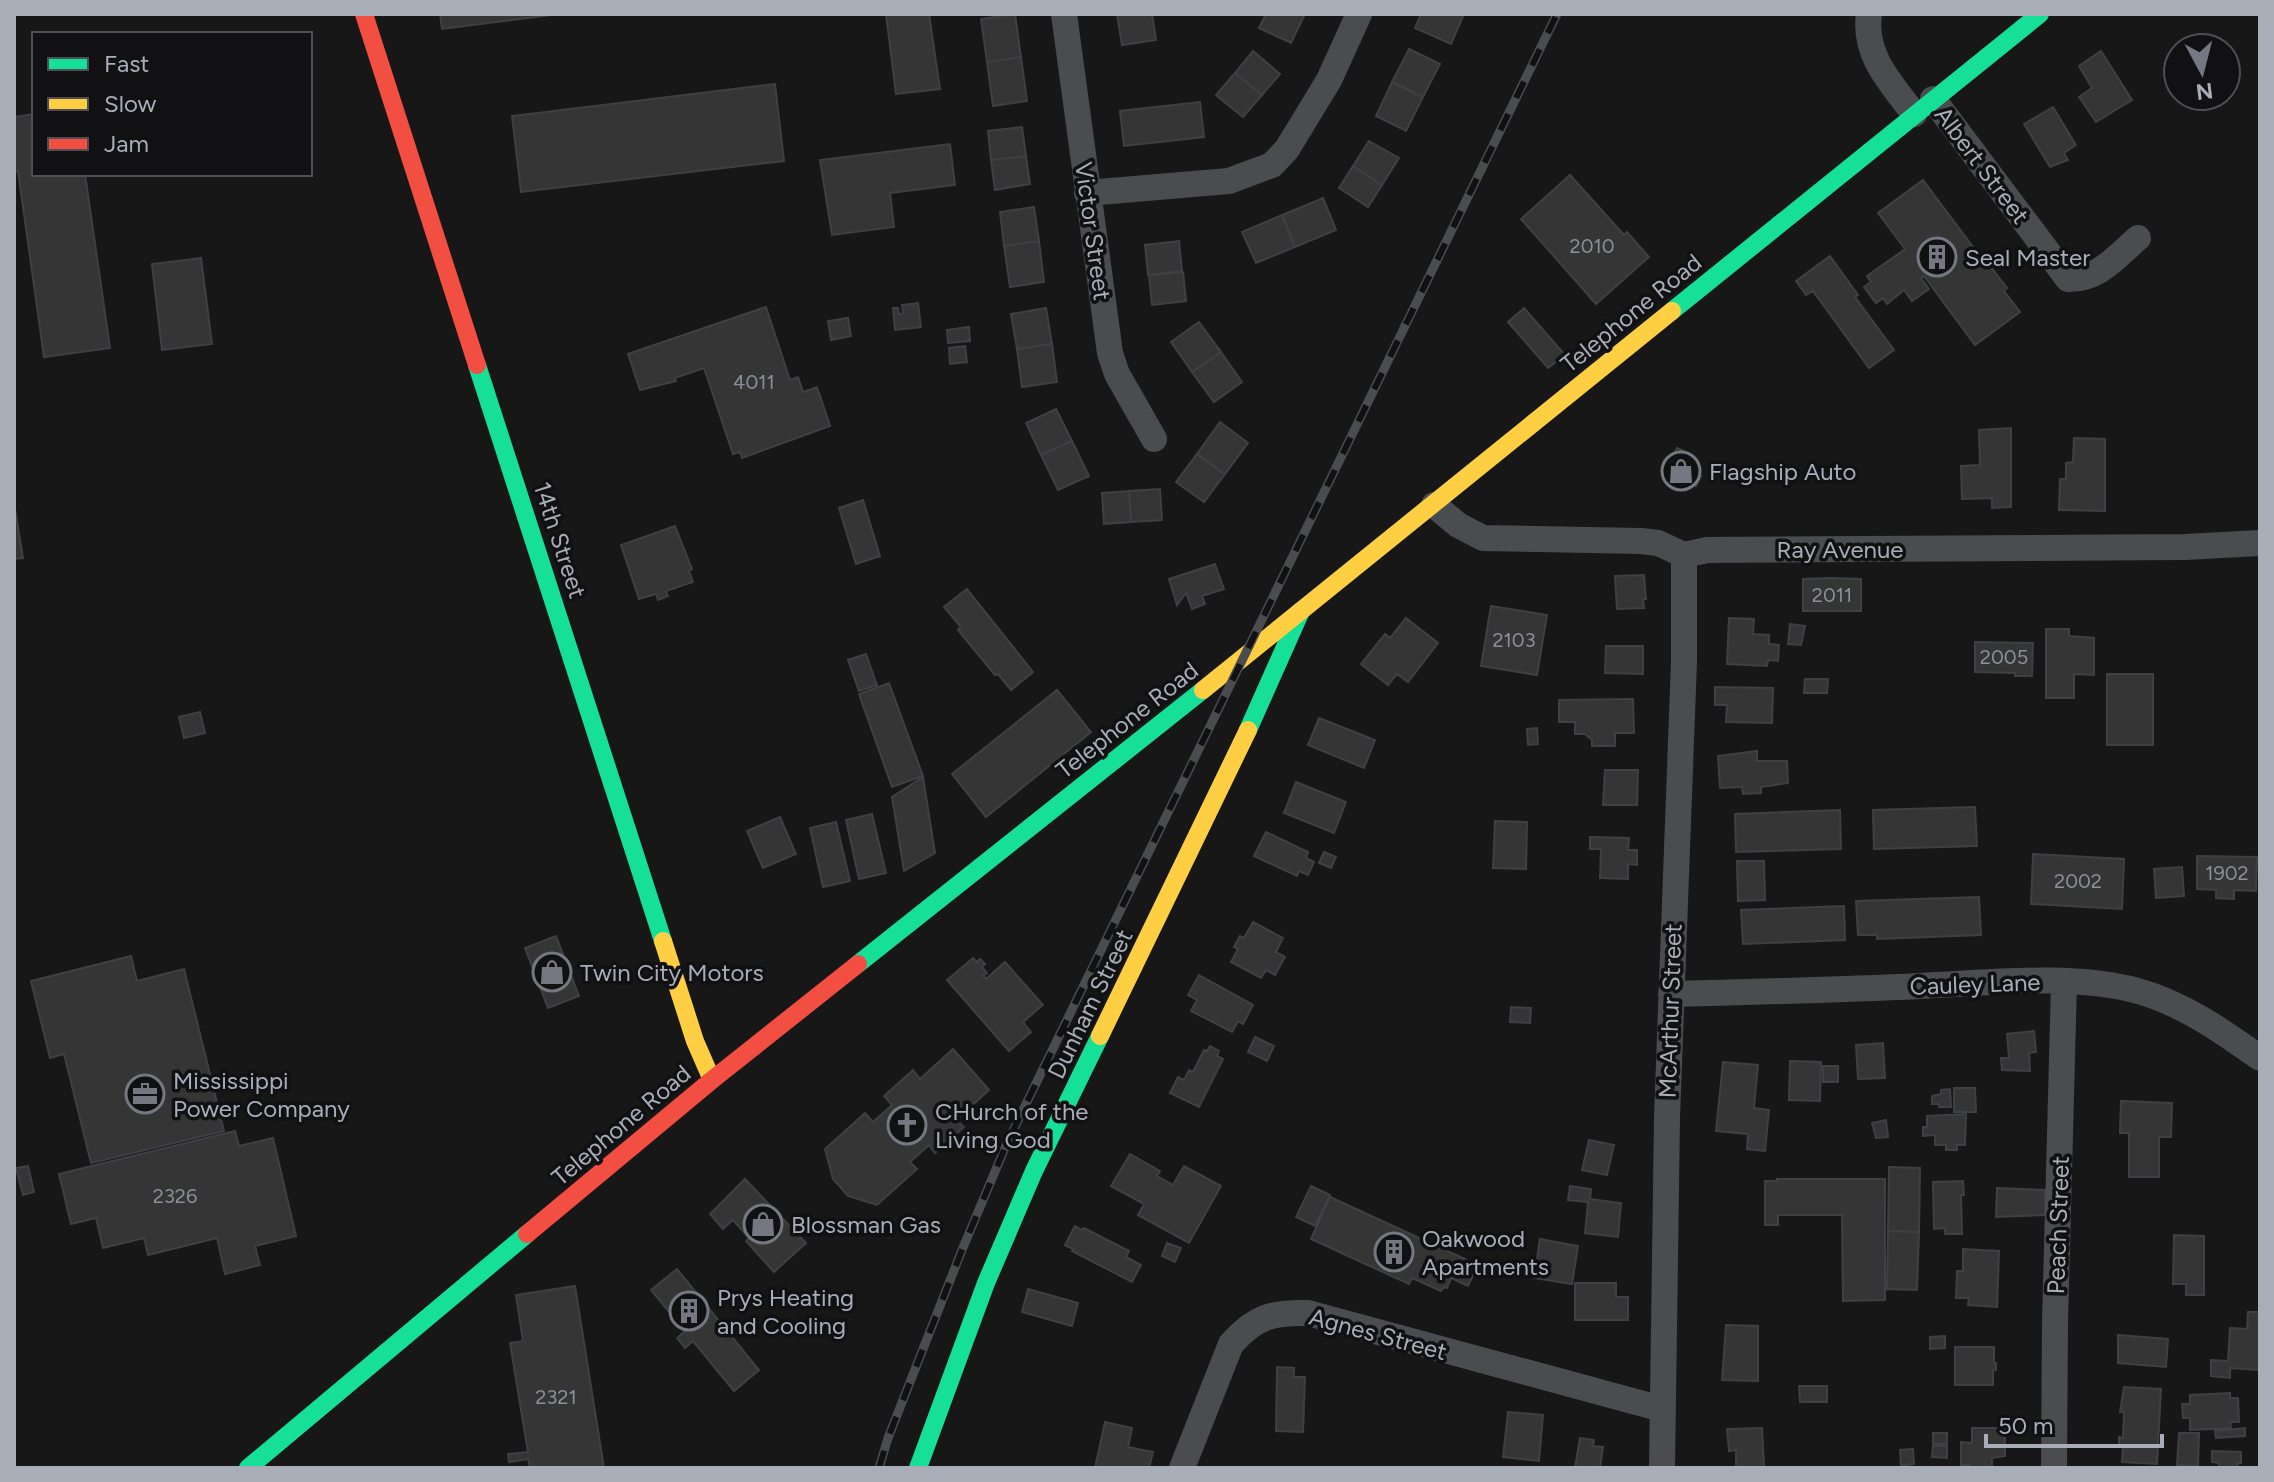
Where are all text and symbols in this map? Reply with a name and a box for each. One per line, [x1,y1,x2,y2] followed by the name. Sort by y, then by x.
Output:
[32,32,312,176] legend
[2162,32,2242,112] north arrow
[104,49,149,78] text: Fast
[2194,77,2214,106] text: N
[104,89,157,118] text: Slow
[1929,101,2035,229] street label: Albert Street
[104,129,149,158] text: Jam
[1069,160,1117,302] street label: Victor Street
[1569,234,1615,258] house number: 2010
[1916,236,1958,278] building icon: Seal Master
[1965,243,2090,272] place label: Seal Master
[1555,247,1707,379] street label: Telephone Road
[733,370,775,394] house number: 4011
[1660,450,1702,492] shop icon: Flagship Auto
[1709,457,1856,486] place label: Flagship Auto
[528,478,592,602] street label: 14th Street
[1777,535,1903,564] street label: Ray Avenue
[1812,583,1852,607] house number: 2011
[1492,628,1536,652] house number: 2103
[1980,645,2028,669] house number: 2005
[1050,655,1204,785] street label: Telephone Road
[2205,861,2249,885] house number: 1902
[2054,869,2102,893] house number: 2002
[1652,923,1688,1099] street label: McArthur Street
[1041,925,1139,1083] street label: Dunham Street
[531,951,573,993] shop icon: Twin City Motors
[580,958,764,987] place label: Twin City Motors
[1909,967,2041,1001] street label: Cauley Lane
[546,1058,696,1192] street label: Telephone Road
[173,1066,350,1123] place label: Mississippi Power Company
[124,1073,166,1115] office icon: Mississippi Power Company
[935,1097,1088,1154] place label: CHurch of the Living God
[886,1104,928,1146] church icon: CHurch of the Living God
[2041,1155,2075,1295] street label: Peach Street
[153,1184,197,1208] house number: 2326
[742,1203,784,1245] shop icon: Blossman Gas
[791,1210,941,1239] place label: Blossman Gas
[1422,1224,1549,1281] place label: Oakwood Apartments
[1373,1231,1415,1273] building icon: Oakwood Apartments
[717,1283,854,1340] place label: Prys Heating and Cooling
[668,1290,710,1332] building icon: Prys Heating and Cooling
[1306,1302,1450,1366] street label: Agnes Street
[535,1385,577,1409] house number: 2321
[1986,1398,2162,1448] scale bar
[1998,1411,2054,1440] text: 50 m

